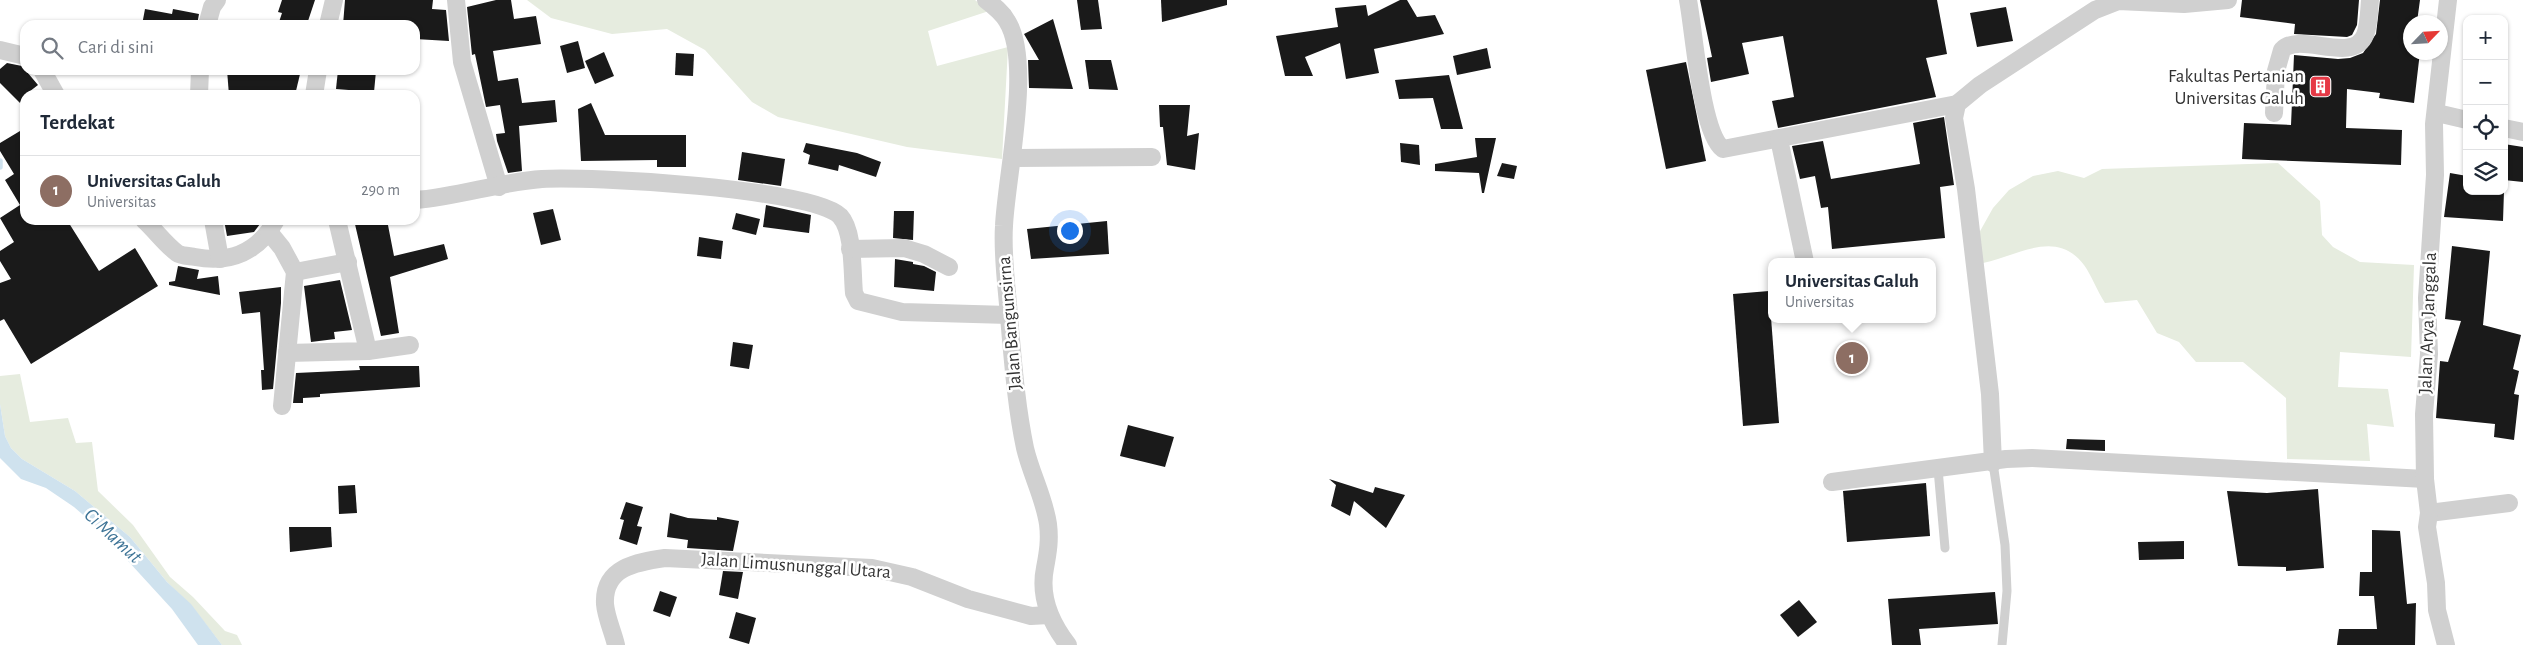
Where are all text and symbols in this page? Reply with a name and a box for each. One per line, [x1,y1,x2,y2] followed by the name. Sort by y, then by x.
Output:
[2403,15,2448,60] north arrow
[2463,15,2508,195] map controls
[2463,15,2508,60] button: +
[20,20,420,75] search box
[38,34,66,62] icon: search
[78,38,154,57] text: Cari di sini
[2463,60,2508,105] button: −
[2168,67,2304,108] place label: Fakultas Pertanian Universitas Galuh
[2308,75,2332,99] building icon: Fakultas Pertanian Universitas Galuh
[2463,105,2508,150] button: locate
[40,112,115,133] text: Terdekat
[2463,150,2508,195] button: layers
[87,172,221,191] text: Universitas Galuh
[53,182,59,198] text: 1
[361,182,400,198] text: 290 m
[87,194,156,210] text: Universitas
[1057,218,1083,244] your location
[2416,252,2440,394] street label: Jalan Arya Janggala
[995,255,1025,391] street label: Jalan Bangunsirna
[1768,258,1936,323] popup
[1785,272,1919,291] text: Universitas Galuh
[1785,294,1854,310] text: Universitas
[1836,339,1868,377] pin: 1
[80,504,146,568] water label: Ci Mamut
[700,550,892,582] street label: Jalan Limusnunggal Utara

